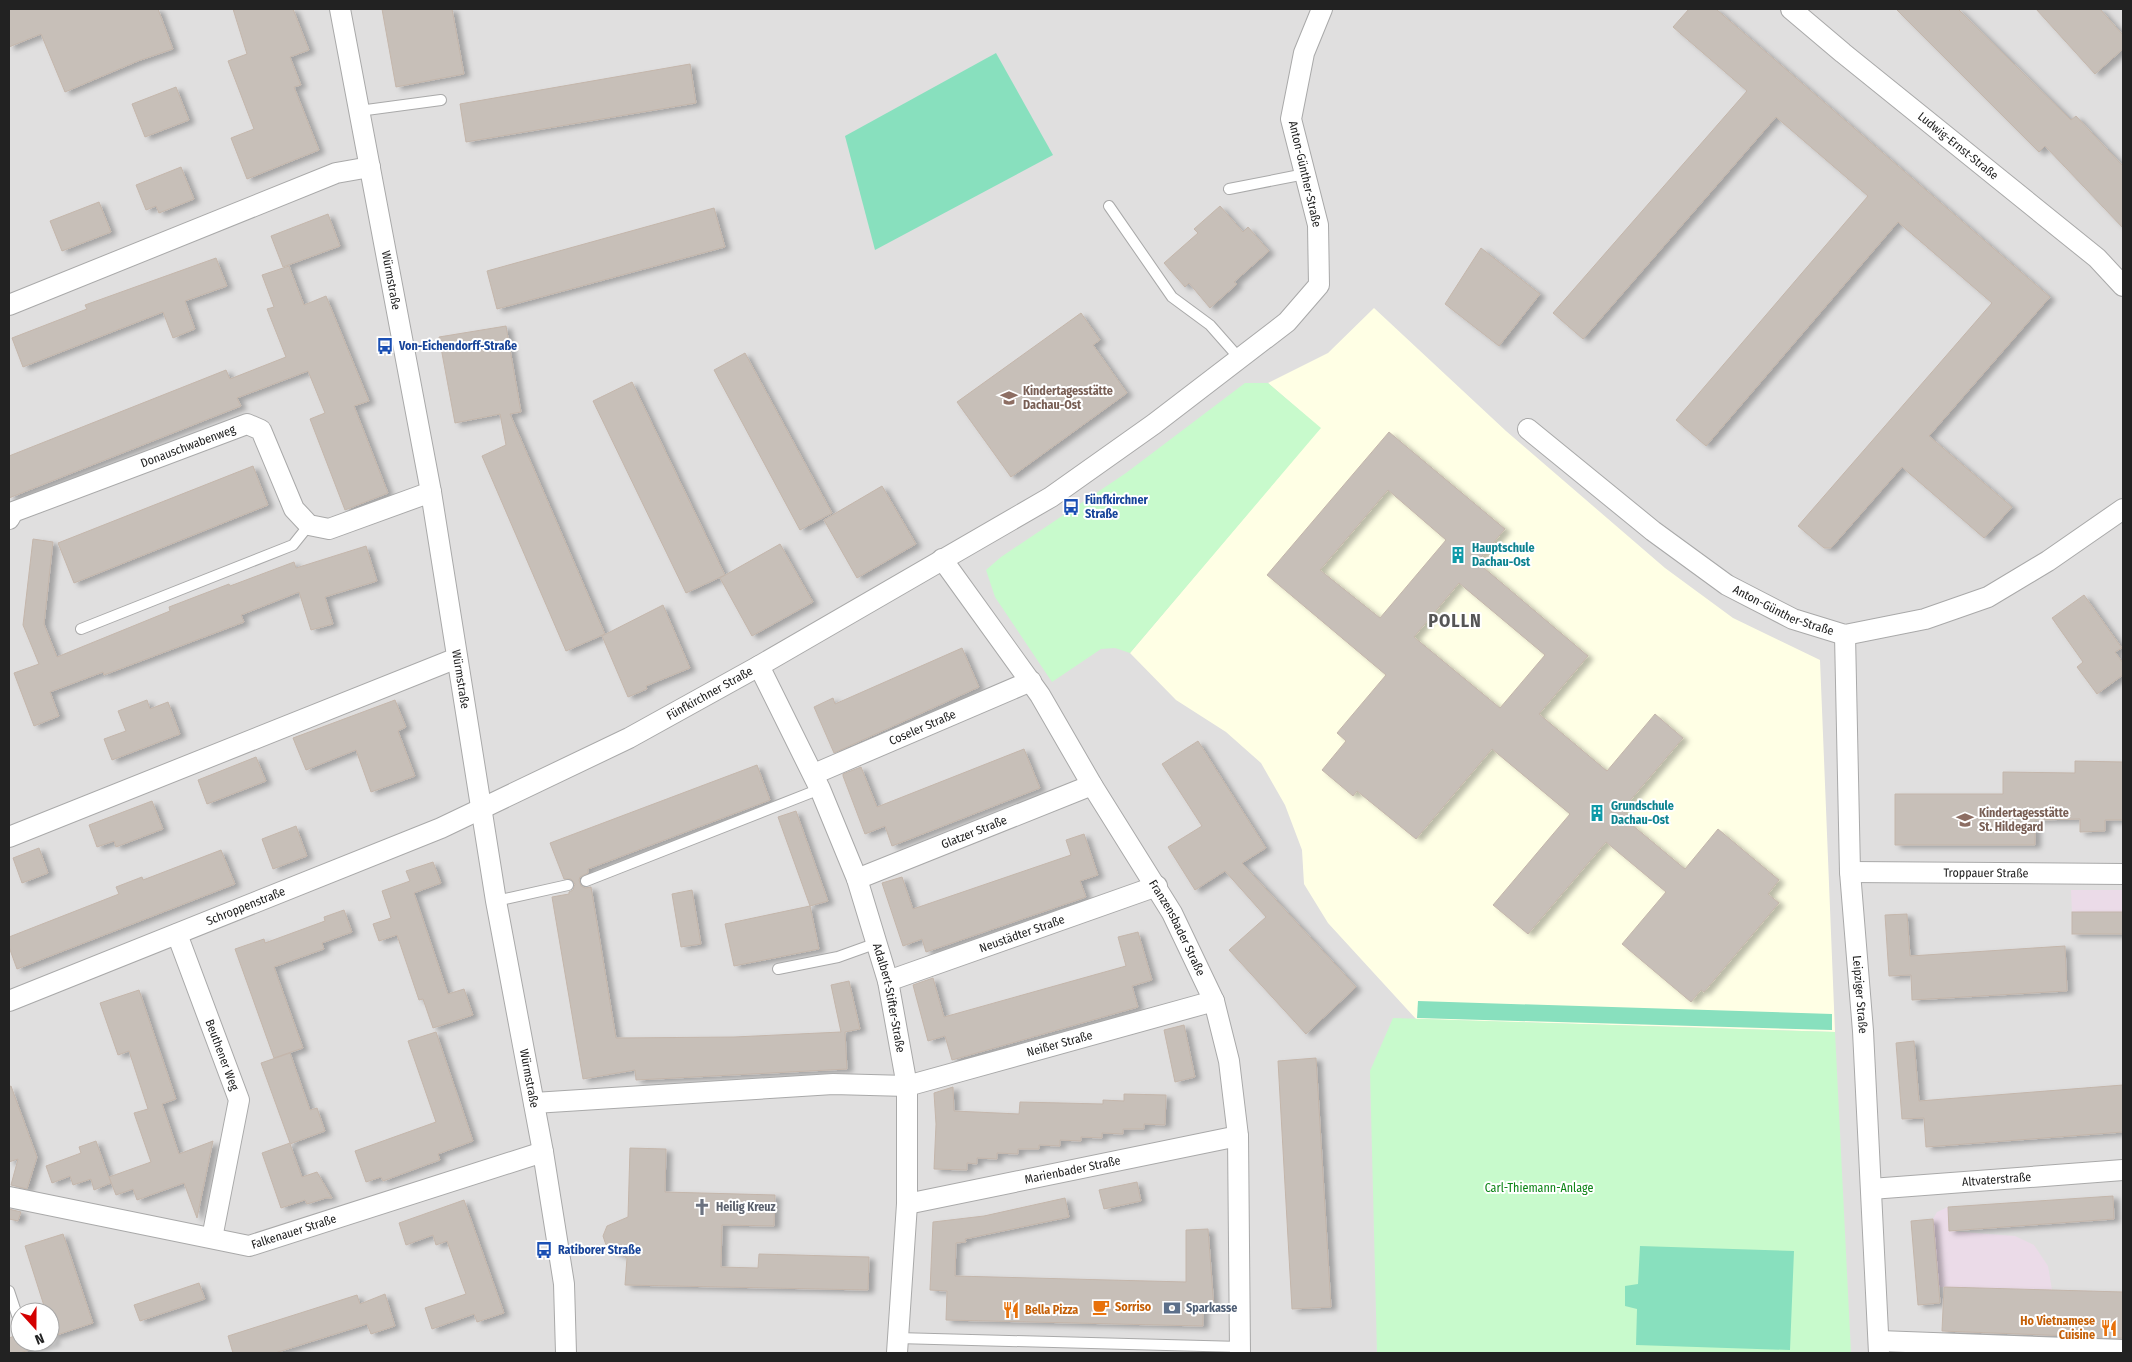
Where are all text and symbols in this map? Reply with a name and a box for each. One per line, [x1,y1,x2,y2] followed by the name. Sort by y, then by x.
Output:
[1915,109,2001,183] street label: Ludwig-Ernst-Straße
[1286,119,1324,229] street label: Anton-Günther-Straße
[379,250,404,311] street label: Würmstraße
[375,336,395,356] bus stop icon: Von-Eichendorff-Straße
[398,339,517,353] place label: Von-Eichendorff-Straße
[1023,384,1113,412] place label: Kindertagesstätte Dachau-Ost
[999,388,1019,408] school or university icon: Kindertagesstätte Dachau-Ost
[139,422,238,470] street label: Donauschwabenweg
[1085,493,1148,521] place label: Fünfkirchner Straße
[1061,497,1081,517] bus stop icon: Fünfkirchner Straße
[1472,541,1534,569] place label: Hauptschule Dachau-Ost
[1448,545,1468,565] building icon: Hauptschule Dachau-Ost
[1731,582,1836,638] street label: Anton-Günther-Straße
[1428,610,1482,632] district label: POLLN
[449,649,472,710] street label: Würmstraße
[664,664,755,723] street label: Fünfkirchner Straße
[887,707,958,748] street label: Coseler Straße
[1611,799,1674,827] place label: Grundschule Dachau-Ost
[1587,803,1607,823] building icon: Grundschule Dachau-Ost
[1979,806,2069,834] place label: Kindertagesstätte St. Hildegard
[1955,810,1975,830] school or university icon: Kindertagesstätte St. Hildegard
[939,813,1009,852] street label: Glatzer Straße
[1943,866,2029,880] street label: Troppauer Straße
[1146,877,1208,978] street label: Franzensbader Straße
[204,884,287,928] street label: Schroppenstraße
[977,912,1066,955] street label: Neustädter Straße
[870,942,908,1054] street label: Adalbert-Stifter-Straße
[1850,955,1870,1034] street label: Leipziger Straße
[203,1017,242,1093] street label: Beuthener Weg
[1025,1028,1094,1060] street label: Neißer Straße
[517,1048,542,1109] street label: Würmstraße
[1023,1153,1122,1187] street label: Marienbader Straße
[1962,1170,2032,1189] street label: Altvaterstraße
[1485,1181,1593,1195] park label: Carl-Thiemann-Anlage
[692,1197,712,1217] church icon: Heilig Kreuz
[716,1200,776,1214] place label: Heilig Kreuz
[250,1212,338,1252] street label: Falkenauer Straße
[534,1240,554,1260] bus stop icon: Ratiborer Straße
[558,1243,641,1257] place label: Ratiborer Straße
[1091,1297,1111,1317] cafe icon: Sorriso
[1162,1298,1182,1318] bank icon: Sparkasse
[1001,1300,1021,1320] restaurant icon: Bella Pizza
[1115,1300,1152,1314] place label: Sorriso
[1186,1301,1237,1315] place label: Sparkasse
[10,1302,60,1352] north arrow
[1025,1303,1078,1317] place label: Bella Pizza
[2020,1314,2095,1342] place label: Ho Vietnamese Cuisine
[2099,1318,2119,1338] restaurant icon: Ho Vietnamese Cuisine
[33,1329,46,1348] text: N

